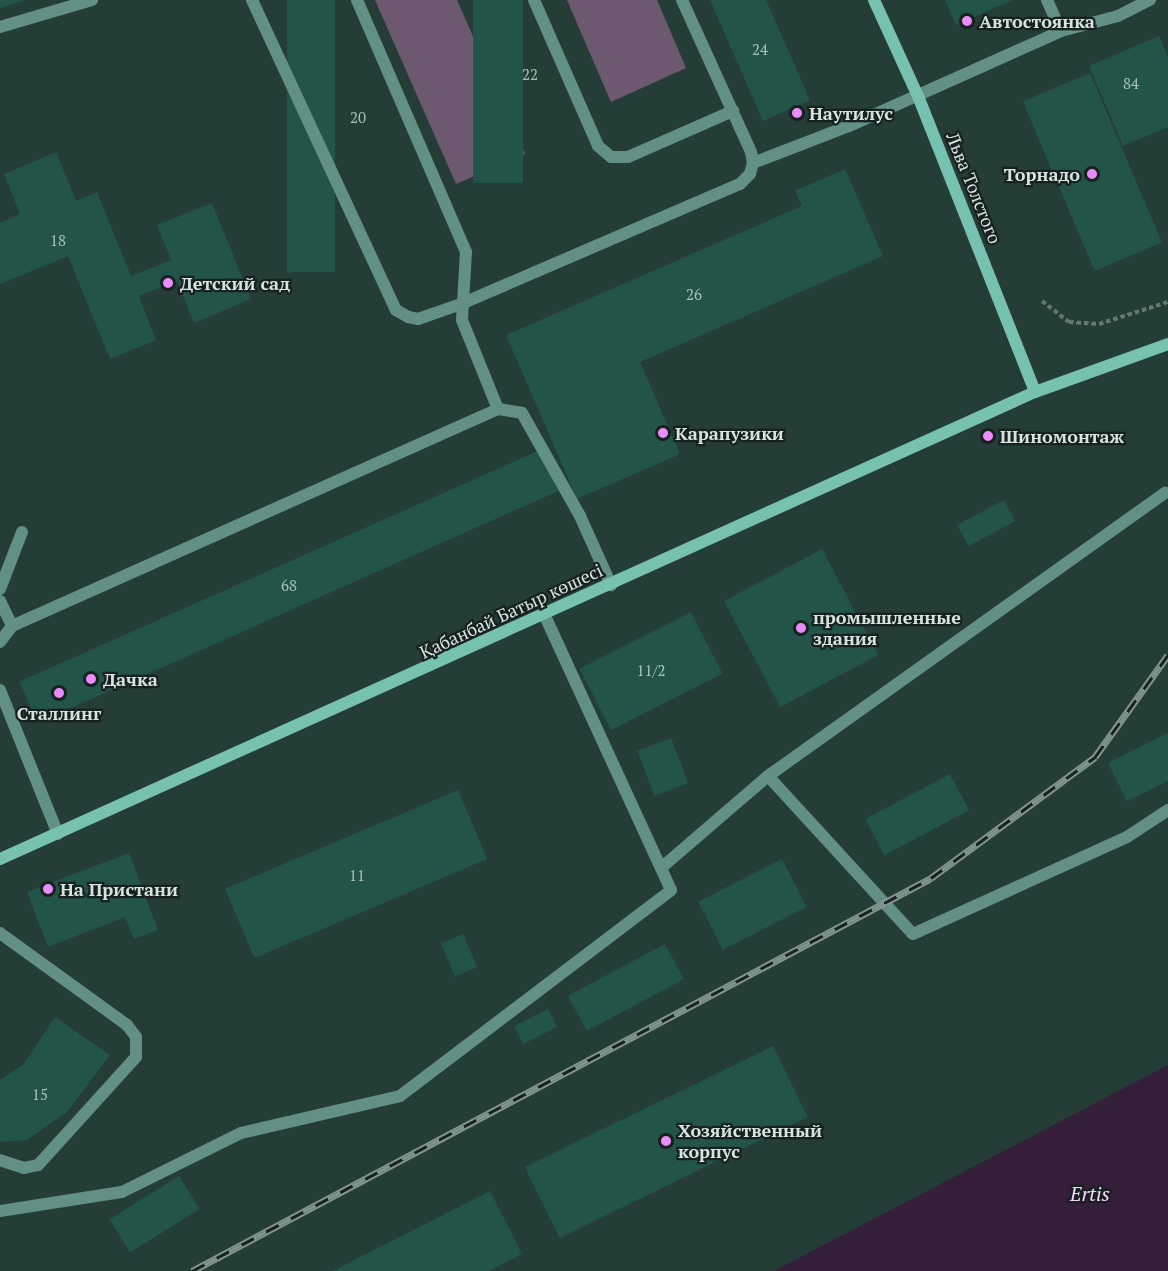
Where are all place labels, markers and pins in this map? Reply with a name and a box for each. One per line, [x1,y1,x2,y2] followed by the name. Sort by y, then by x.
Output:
[979,10,1095,32] place label: Автостоянка
[960,14,974,28] marker: Автостоянка
[809,102,893,124] place label: Наутилус
[790,106,804,120] marker: Наутилус
[1004,163,1080,185] place label: Торнадо
[1085,167,1099,181] marker: Торнадо
[180,272,290,294] place label: Детский сад
[161,276,175,290] marker: Детский сад
[675,422,784,444] place label: Карапузики
[1000,425,1124,447] place label: Шиномонтаж
[656,426,670,440] marker: Карапузики
[981,429,995,443] marker: Шиномонтаж
[813,607,961,650] place label: промышленные здания
[794,621,808,635] marker: промышленные здания
[103,668,158,690] place label: Дачка
[84,672,98,686] marker: Дачка
[52,686,66,700] marker: Сталлинг
[17,702,101,724] place label: Сталлинг
[60,878,178,900] place label: На Пристани
[41,882,55,896] marker: На Пристани
[678,1120,822,1162] place label: Хозяйственный корпус
[659,1134,673,1148] marker: Хозяйственный корпус

